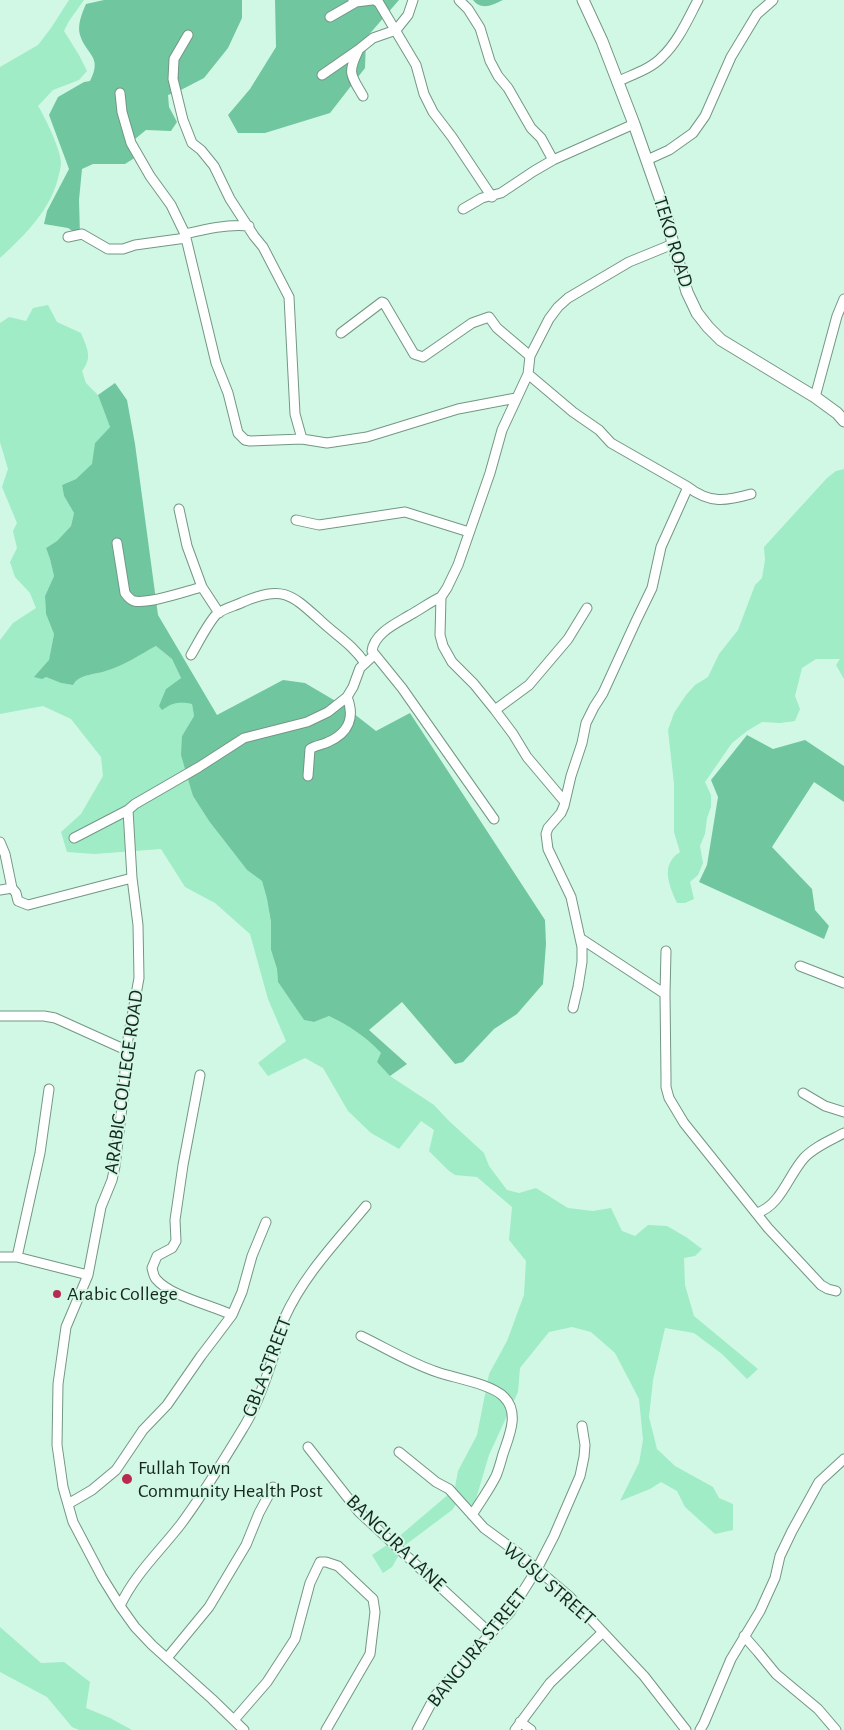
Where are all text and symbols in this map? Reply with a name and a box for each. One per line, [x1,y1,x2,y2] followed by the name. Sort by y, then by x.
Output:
[648,194,698,290] street label: TEKO ROAD
[99,989,149,1175] street label: ARABIC COLLEGE ROAD
[67,1282,178,1306] place label: Arabic College
[51,1288,63,1300] marker: Arabic College
[237,1314,297,1420] street label: GBLA STREET
[138,1456,323,1503] place label: Fullah Town Community Health Post
[120,1472,134,1486] marker: Fullah Town Community Health Post
[341,1489,451,1597] street label: BANGURA LANE
[498,1537,600,1631] street label: WUSU STREET
[422,1584,532,1712] street label: BANGURA STREET

